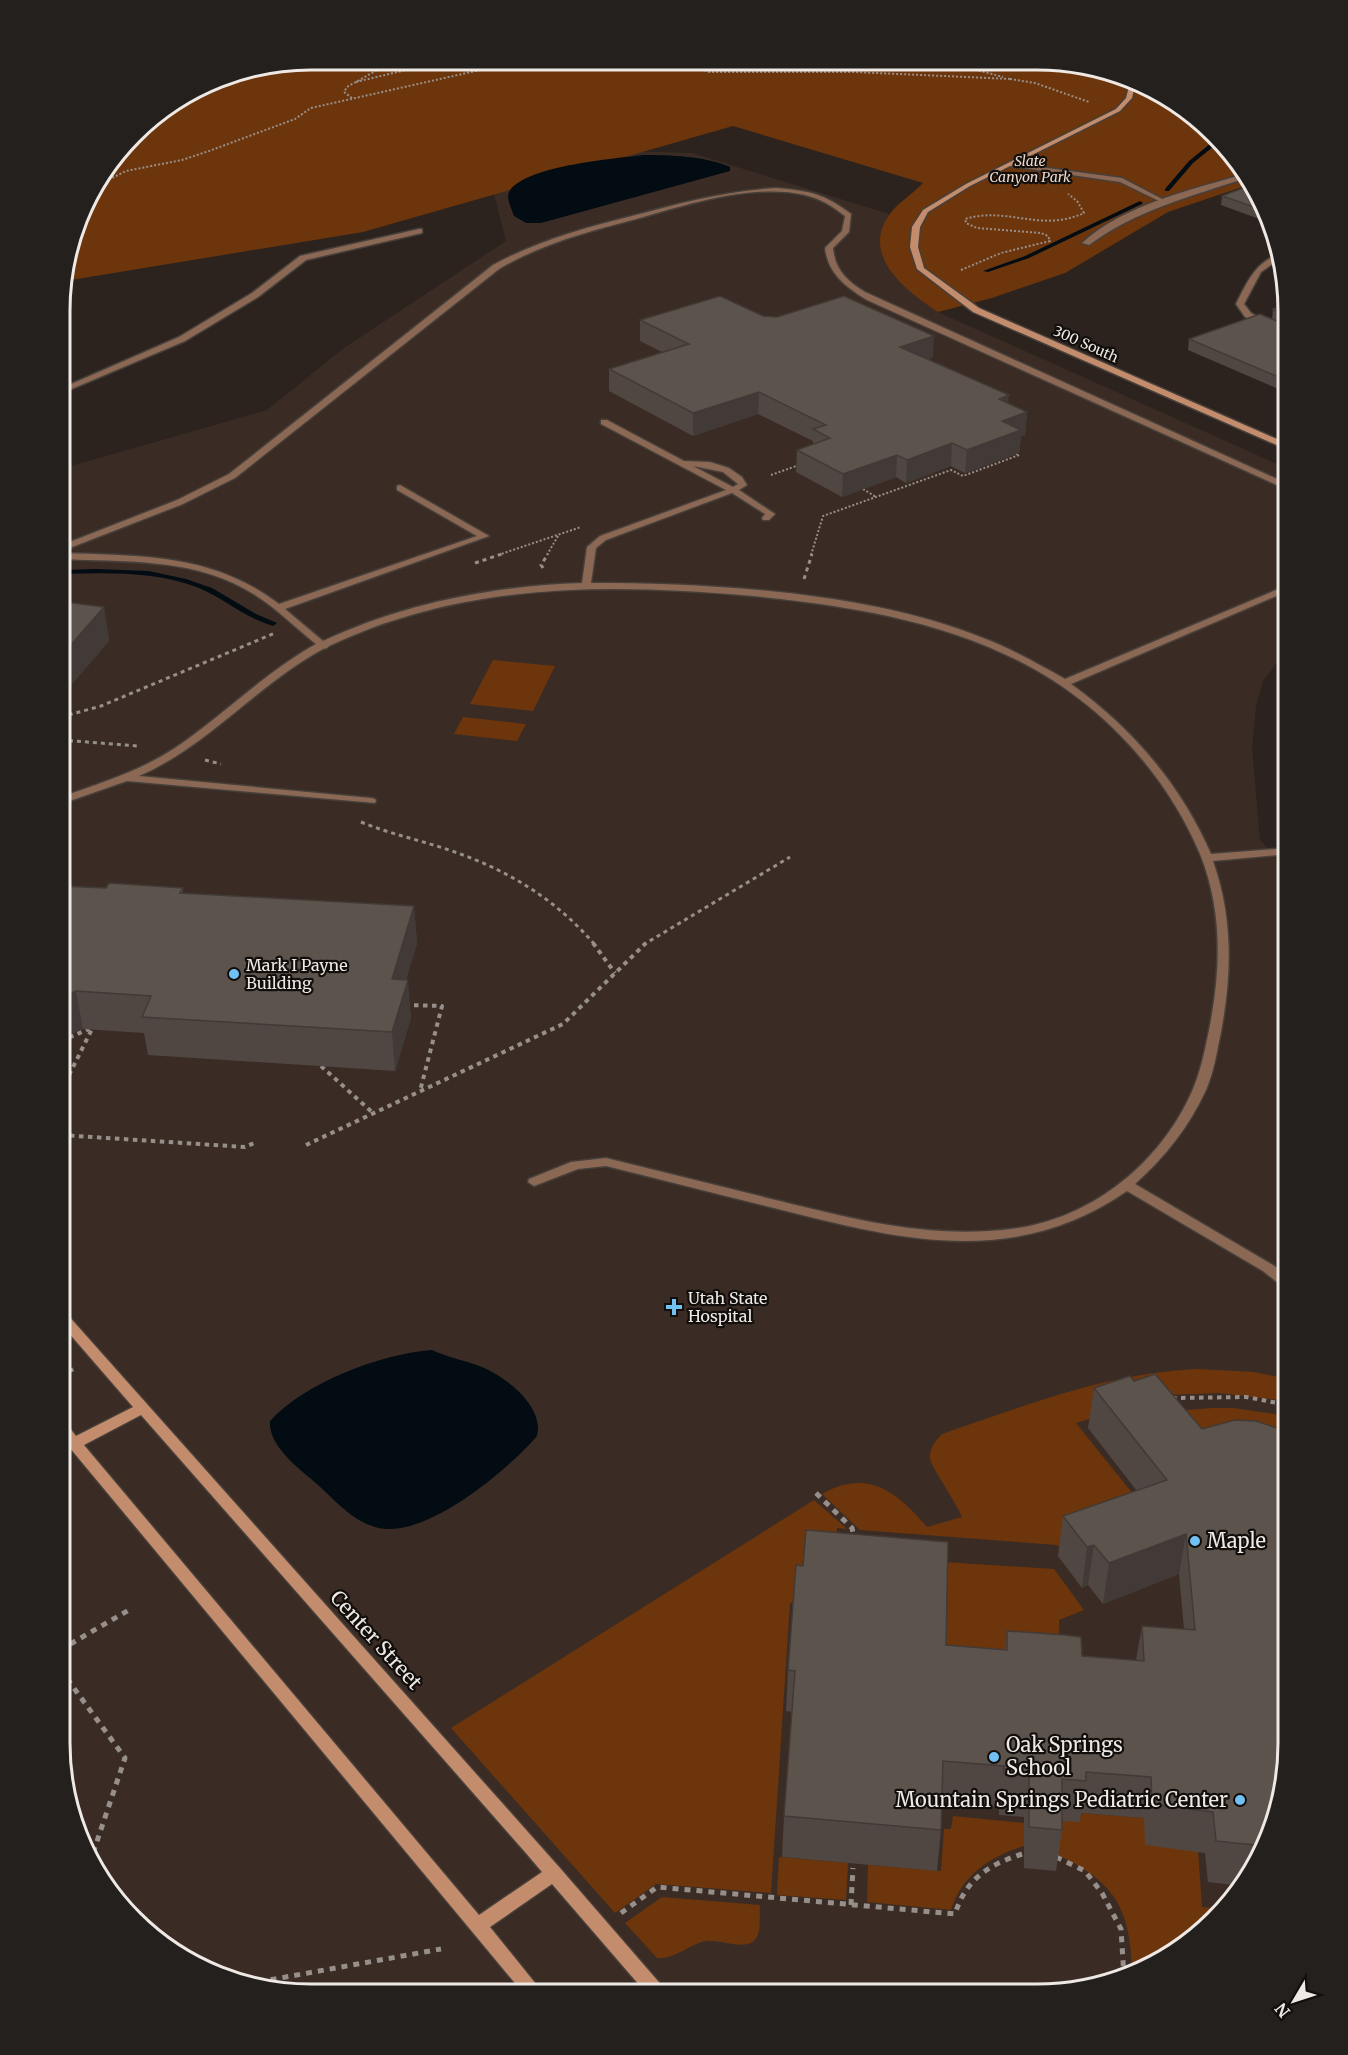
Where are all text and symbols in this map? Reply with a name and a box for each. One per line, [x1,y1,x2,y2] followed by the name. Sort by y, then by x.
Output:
[989,152,1071,186] park label: Slate Canyon Park
[1051,322,1121,366] street label: 300 South
[246,955,348,993] place label: Mark I Payne Building
[227,967,241,981] marker: Mark I Payne Building
[688,1288,767,1326] place label: Utah State Hospital
[665,1298,683,1316] marker: Utah State Hospital
[1207,1528,1266,1553] place label: Maple
[1188,1534,1202,1548] marker: Maple
[325,1585,428,1695] street label: Center Street
[1006,1732,1123,1780] place label: Oak Springs School
[987,1750,1001,1764] marker: Oak Springs School
[896,1787,1228,1812] place label: Mountain Springs Pediatric Center
[1233,1793,1247,1807] marker: Mountain Springs Pediatric Center
[1264,1971,1324,2031] north arrow
[1270,1999,1294,2022] text: N

